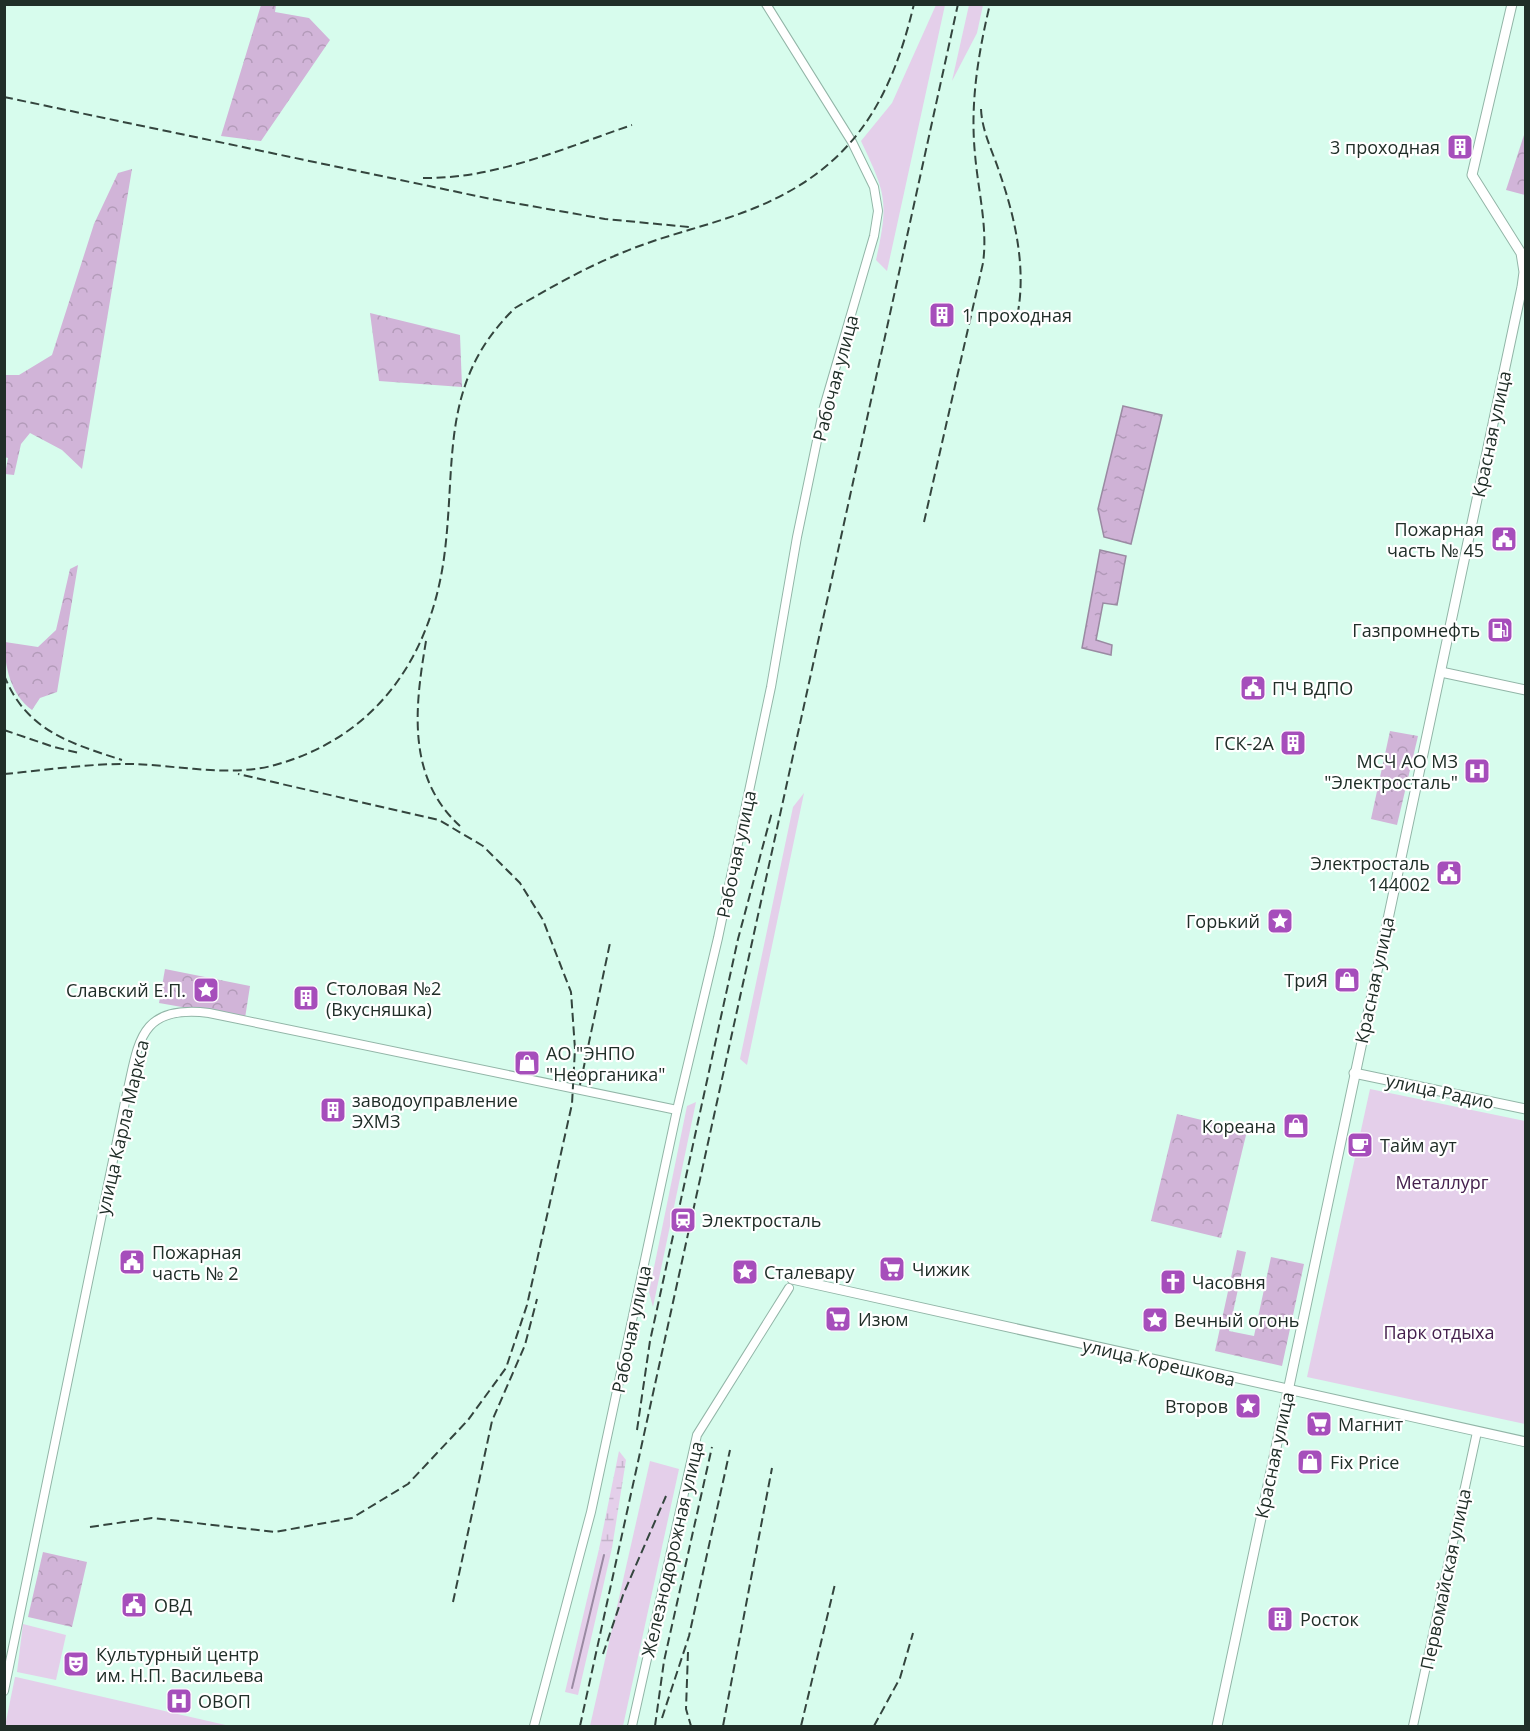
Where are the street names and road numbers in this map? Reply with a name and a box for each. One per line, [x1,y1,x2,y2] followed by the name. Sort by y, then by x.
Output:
[807,312,863,444] street label: Рабочая улица
[1466,369,1516,499] street label: Красная улица
[711,788,761,920] street label: Рабочая улица
[1349,915,1399,1045] street label: Красная улица
[90,1037,154,1217] street label: улица Карла Маркса
[1384,1068,1496,1114] street label: улица Радио
[606,1263,656,1395] street label: Рабочая улица
[1080,1333,1238,1391] street label: улица Корешкова
[1249,1390,1299,1520] street label: Красная улица
[635,1439,709,1659] street label: Железнодорожная улица
[1414,1486,1476,1672] street label: Первомайская улица

